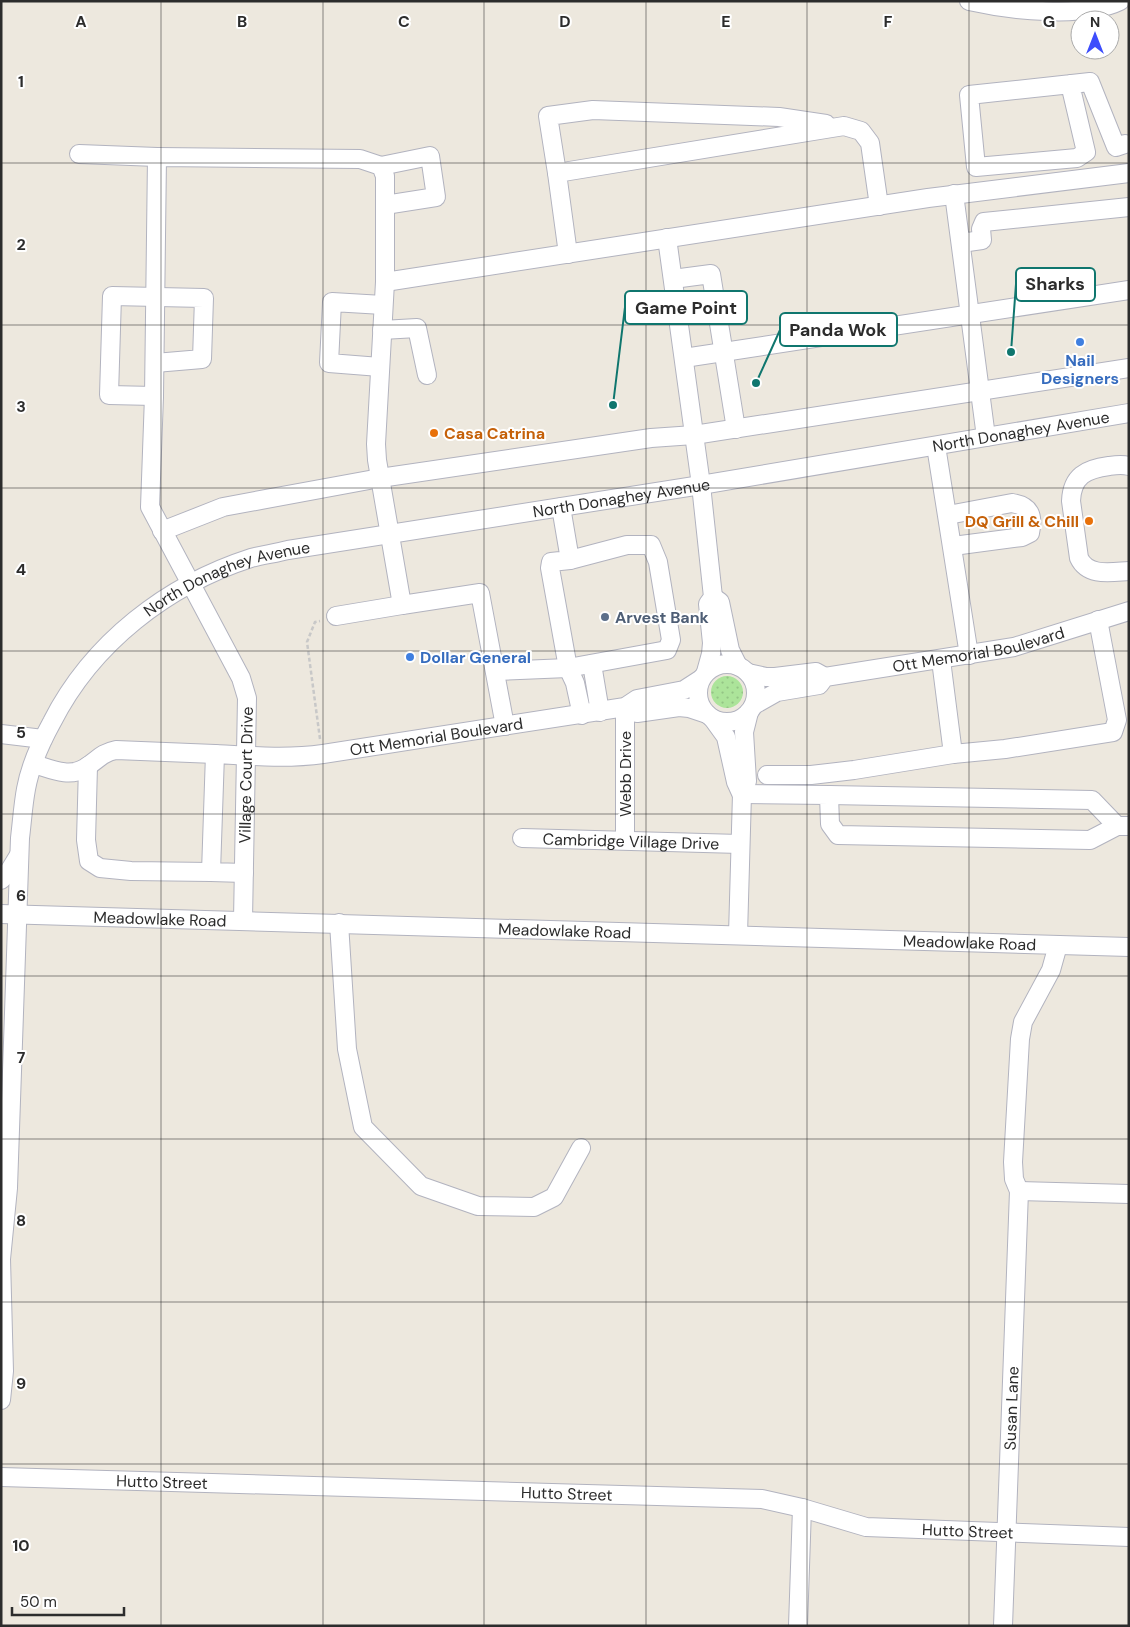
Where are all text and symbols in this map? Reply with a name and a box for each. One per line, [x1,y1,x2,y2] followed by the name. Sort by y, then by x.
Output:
[1070,10,1120,60] north arrow
[75,11,87,32] text: A
[237,11,247,32] text: B
[398,11,410,32] text: C
[559,11,571,32] text: D
[721,11,731,32] text: E
[884,11,893,32] text: F
[1043,11,1055,32] text: G
[1090,13,1100,31] text: N
[18,71,24,92] text: 1
[16,234,26,255] text: 2
[1016,268,1095,301] callout: Sharks
[1025,272,1085,296] text: Sharks
[625,291,747,324] callout: Game Point
[635,296,737,320] text: Game Point
[780,313,897,346] callout: Panda Wok
[789,318,887,342] text: Panda Wok
[1074,336,1086,348] marker: Nail Designers
[1041,350,1119,389] place label: Nail Designers
[16,396,26,417] text: 3
[931,406,1111,457] street label: North Donaghey Avenue
[444,423,545,444] place label: Casa Catrina
[428,427,440,439] marker: Casa Catrina
[531,474,712,522] street label: North Donaghey Avenue
[965,511,1079,532] place label: DQ Grill & Chill
[1083,515,1095,527] marker: DQ Grill & Chill
[139,537,311,621] street label: North Donaghey Avenue
[16,559,26,580] text: 4
[615,607,710,628] place label: Arvest Bank
[599,611,611,623] marker: Arvest Bank
[891,622,1067,677] street label: Ott Memorial Boulevard
[420,647,531,668] place label: Dollar General
[404,651,416,663] marker: Dollar General
[234,706,258,844] street label: Village Court Drive
[348,713,525,761] street label: Ott Memorial Boulevard
[16,722,26,743] text: 5
[615,731,636,817] street label: Webb Drive
[542,829,720,854] street label: Cambridge Village Drive
[16,885,26,906] text: 6
[93,907,227,932] street label: Meadowlake Road
[498,919,632,943] street label: Meadowlake Road
[903,930,1036,955] street label: Meadowlake Road
[17,1047,26,1068] text: 7
[16,1210,26,1231] text: 8
[999,1366,1024,1451] street label: Susan Lane
[16,1373,26,1394] text: 9
[116,1470,208,1494] street label: Hutto Street
[521,1482,613,1506] street label: Hutto Street
[922,1519,1014,1544] street label: Hutto Street
[12,1535,30,1556] text: 10
[12,1584,125,1616] scale bar
[20,1592,57,1612] text: 50 m

